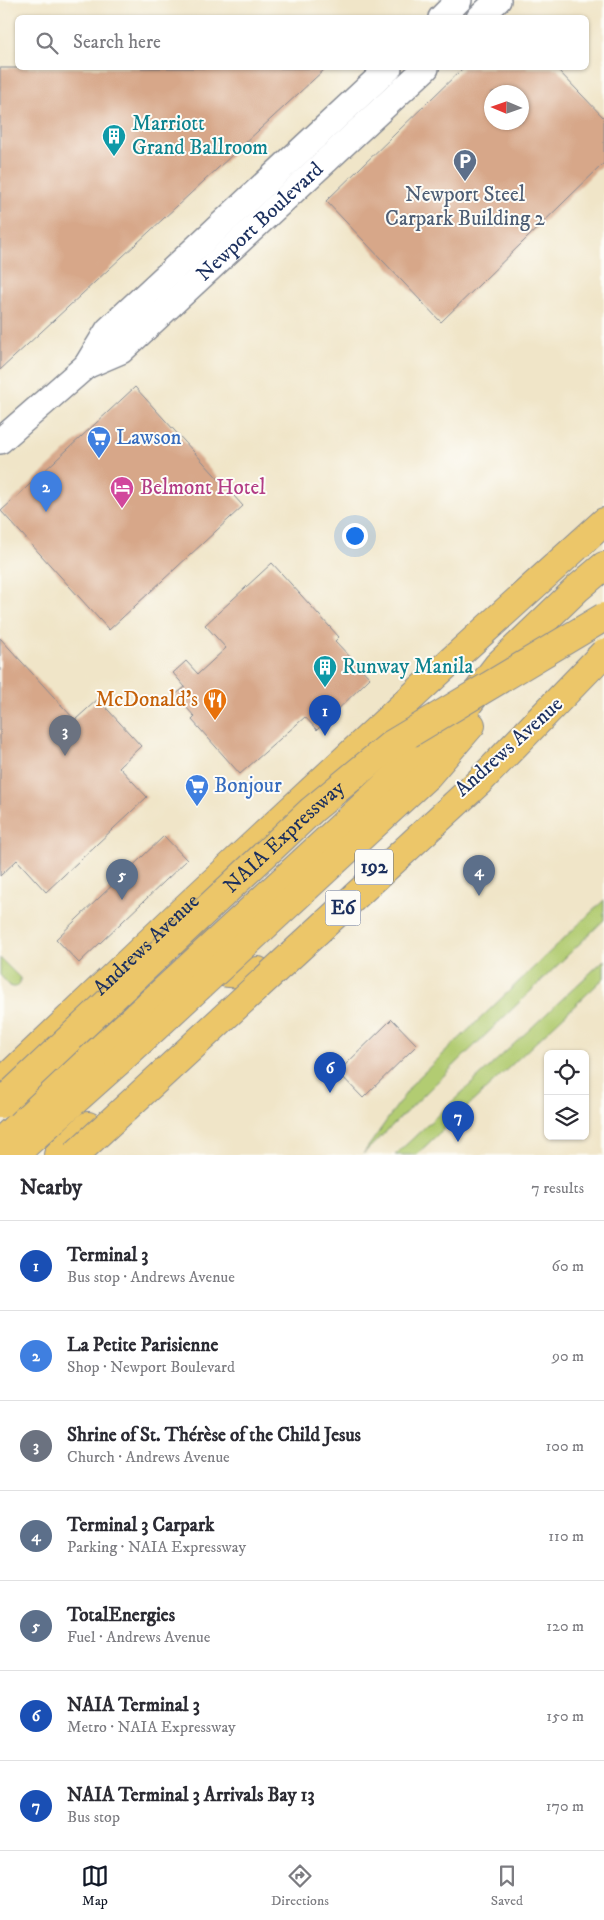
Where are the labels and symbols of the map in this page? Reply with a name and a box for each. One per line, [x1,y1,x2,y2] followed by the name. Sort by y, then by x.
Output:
[484,85,529,130] north arrow
[132,111,268,161] place label: Marriott Grand Ballroom
[101,123,127,157] building icon: Marriott Grand Ballroom
[452,148,478,182] parking icon: Newport Steel Carpark Building 2
[191,156,329,287] street label: Newport Boulevard
[385,182,546,232] place label: Newport Steel Carpark Building 2
[86,425,112,459] supermarket icon: Lawson
[116,425,182,451] place label: Lawson
[30,471,62,512] pin: 2
[109,475,135,509] hotel icon: Belmont Hotel
[140,475,266,501] place label: Belmont Hotel
[342,523,368,549] your location
[312,654,338,688] building icon: Runway Manila
[342,654,473,680] place label: Runway Manila
[95,687,198,713] place label: McDonald's
[202,687,228,721] restaurant icon: McDonald's
[449,691,569,802] street label: Andrews Avenue
[309,695,341,736] pin: 1
[49,715,81,756] pin: 3
[184,773,210,807] supermarket icon: Bonjour
[214,773,282,799] place label: Bonjour
[218,775,351,899] street label: NAIA Expressway
[355,850,393,884] road number: 192
[463,855,495,896] pin: 4
[106,859,138,900] pin: 5
[88,888,205,1001] street label: Andrews Avenue
[326,890,360,926] road number: E6
[314,1052,346,1093] pin: 6
[442,1101,474,1142] pin: 7

